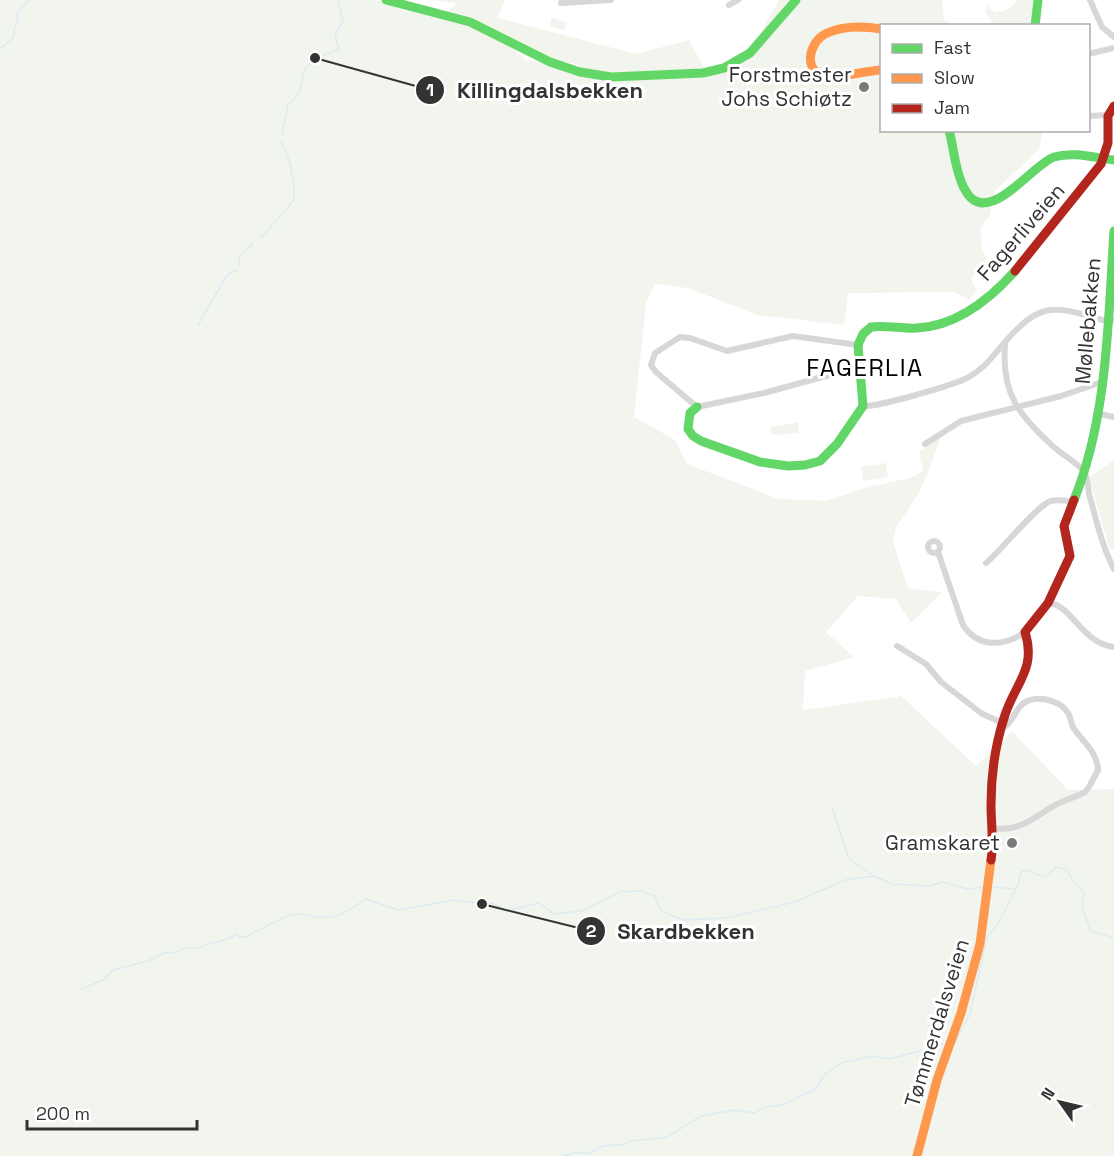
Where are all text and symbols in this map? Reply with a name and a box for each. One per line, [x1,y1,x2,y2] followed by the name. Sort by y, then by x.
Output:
[880,24,1090,132] legend
[934,36,971,59] text: Fast
[721,61,852,112] place label: Forstmester Johs Schiøtz
[934,66,975,89] text: Slow
[415,70,655,110] callout: Killingdalsbekken
[457,76,643,104] text: Killingdalsbekken
[426,78,434,101] text: 1
[857,80,871,94] marker: Forstmester Johs Schiøtz
[934,96,970,119] text: Jam
[971,177,1070,286] street label: Fagerliveien
[1069,257,1106,385] street label: Møllebakken
[806,352,924,383] district label: FAGERLIA
[885,829,1000,856] place label: Gramskaret
[1005,836,1019,850] marker: Gramskaret
[576,911,767,951] callout: Skardbekken
[617,917,755,945] text: Skardbekken
[586,919,597,942] text: 2
[898,935,975,1110] street label: Tømmerdalsveien
[1030,1072,1090,1132] north arrow
[1036,1084,1060,1104] text: N
[27,1093,196,1131] scale bar
[36,1102,90,1125] text: 200 m

